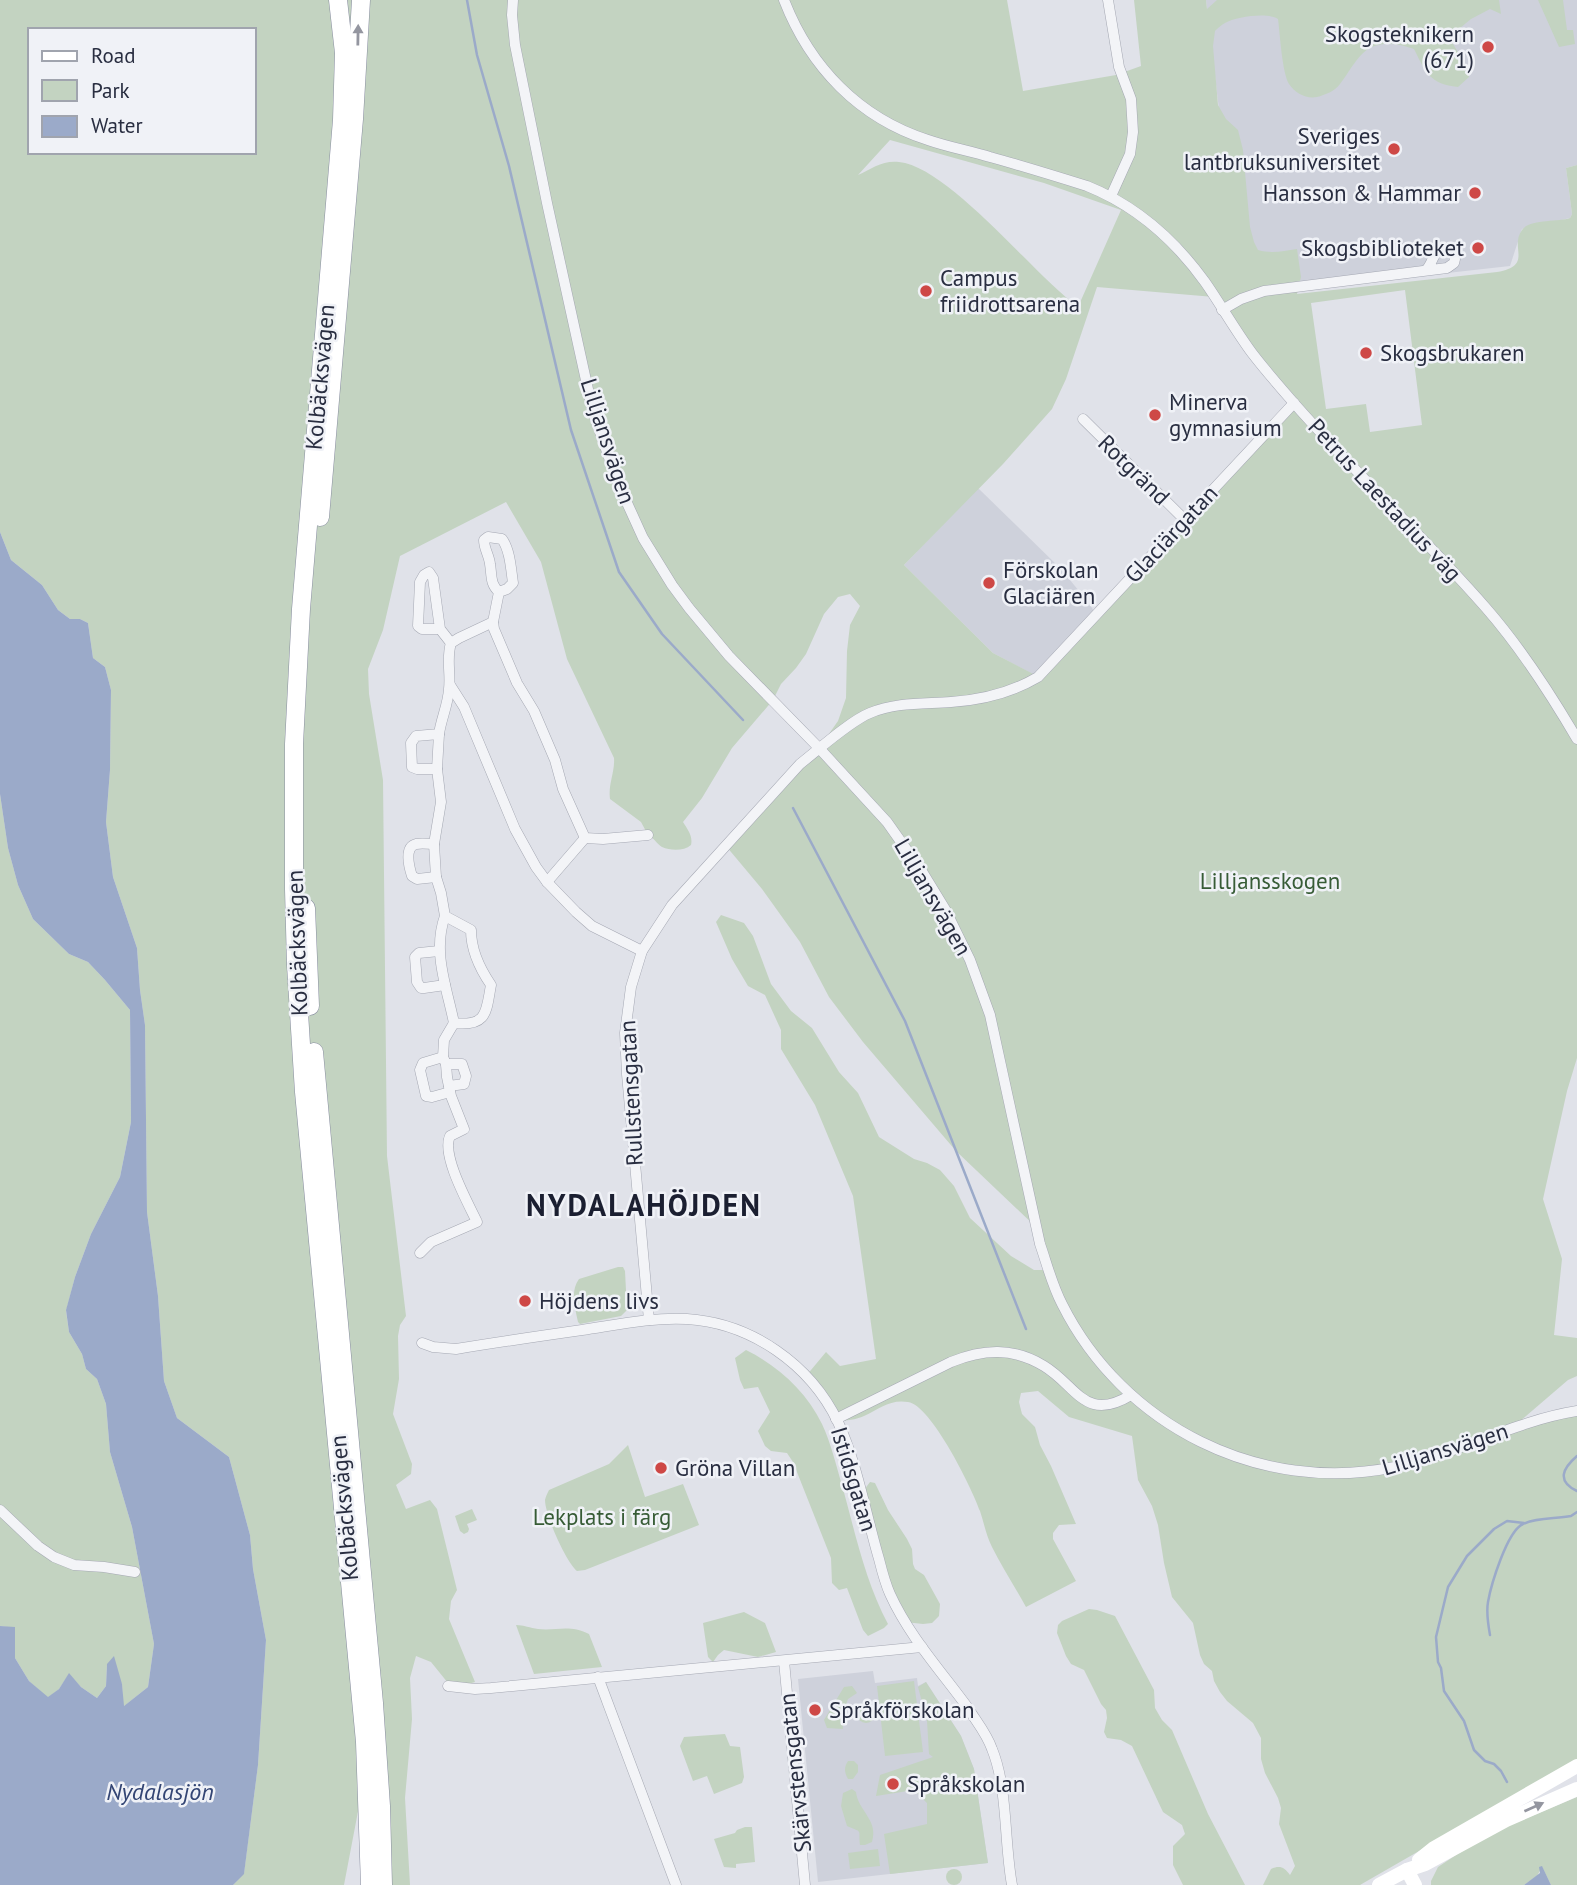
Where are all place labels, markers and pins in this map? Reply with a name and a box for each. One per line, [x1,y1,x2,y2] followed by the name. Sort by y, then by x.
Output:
[1325,19,1474,74] place label: Skogsteknikern (671)
[1480,39,1496,55] marker: Skogsteknikern (671)
[1184,121,1380,176] place label: Sveriges lantbruksuniversitet
[1386,141,1402,157] marker: Sveriges lantbruksuniversitet
[1263,178,1461,207] place label: Hansson & Hammar
[1467,185,1483,201] marker: Hansson & Hammar
[1301,233,1464,262] place label: Skogsbiblioteket
[1470,240,1486,256] marker: Skogsbiblioteket
[940,263,1080,318] place label: Campus friidrottsarena
[918,283,934,299] marker: Campus friidrottsarena
[1380,338,1524,367] place label: Skogsbrukaren
[1358,345,1374,361] marker: Skogsbrukaren
[1169,387,1282,442] place label: Minerva gymnasium
[1147,407,1163,423] marker: Minerva gymnasium
[1003,555,1099,610] place label: Förskolan Glaciären
[981,575,997,591] marker: Förskolan Glaciären
[539,1286,659,1315] place label: Höjdens livs
[517,1293,533,1309] marker: Höjdens livs
[675,1453,795,1482] place label: Gröna Villan
[653,1460,669,1476] marker: Gröna Villan
[829,1695,975,1724] place label: Språkförskolan
[807,1702,823,1718] marker: Språkförskolan
[907,1769,1025,1798] place label: Språkskolan
[885,1776,901,1792] marker: Språkskolan

